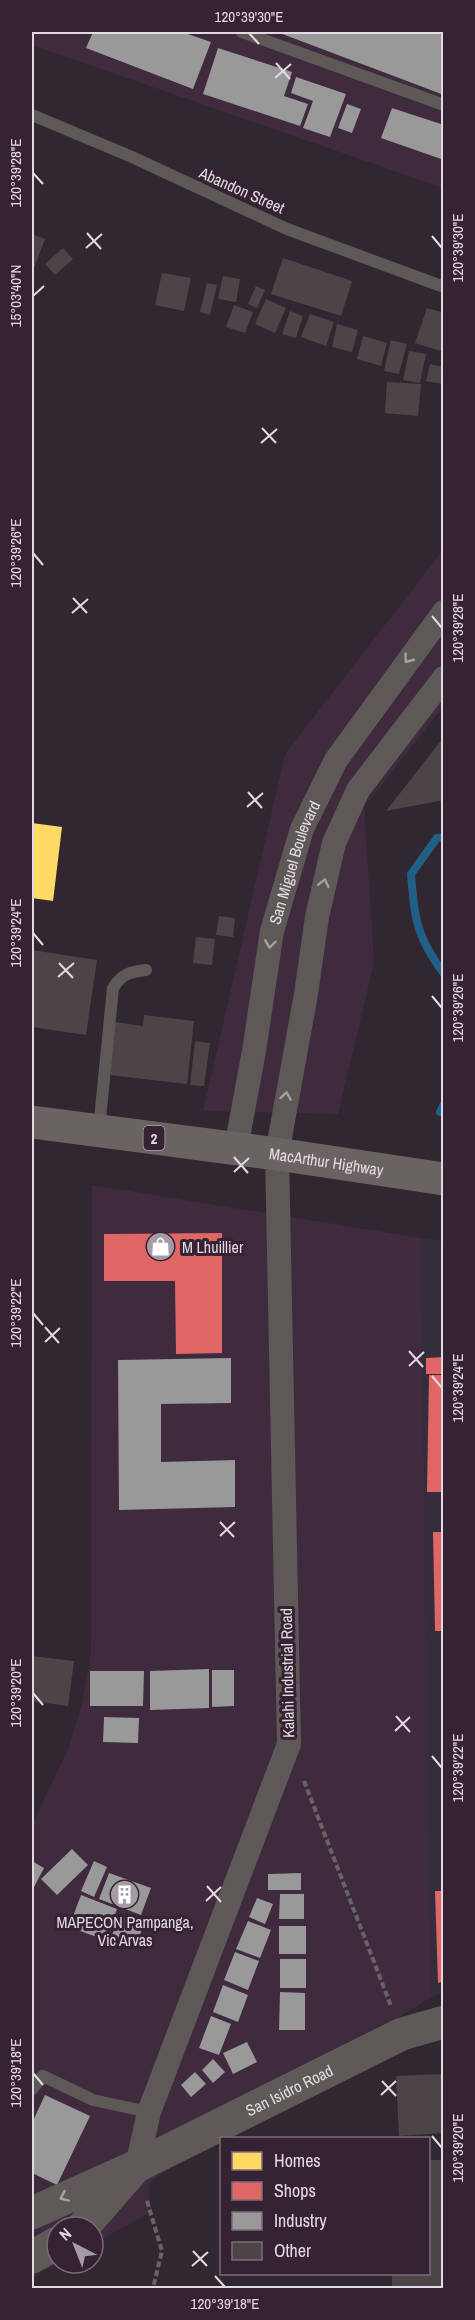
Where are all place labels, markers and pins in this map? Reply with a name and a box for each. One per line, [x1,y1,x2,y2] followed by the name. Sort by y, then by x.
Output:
[145,1231,177,1263] shop icon: M Lhuillier
[182,1236,244,1258] place label: M Lhuillier
[109,1878,141,1910] building icon: MAPECON Pampanga, Vic Arvas
[56,1911,194,1951] place label: MAPECON Pampanga, Vic Arvas

